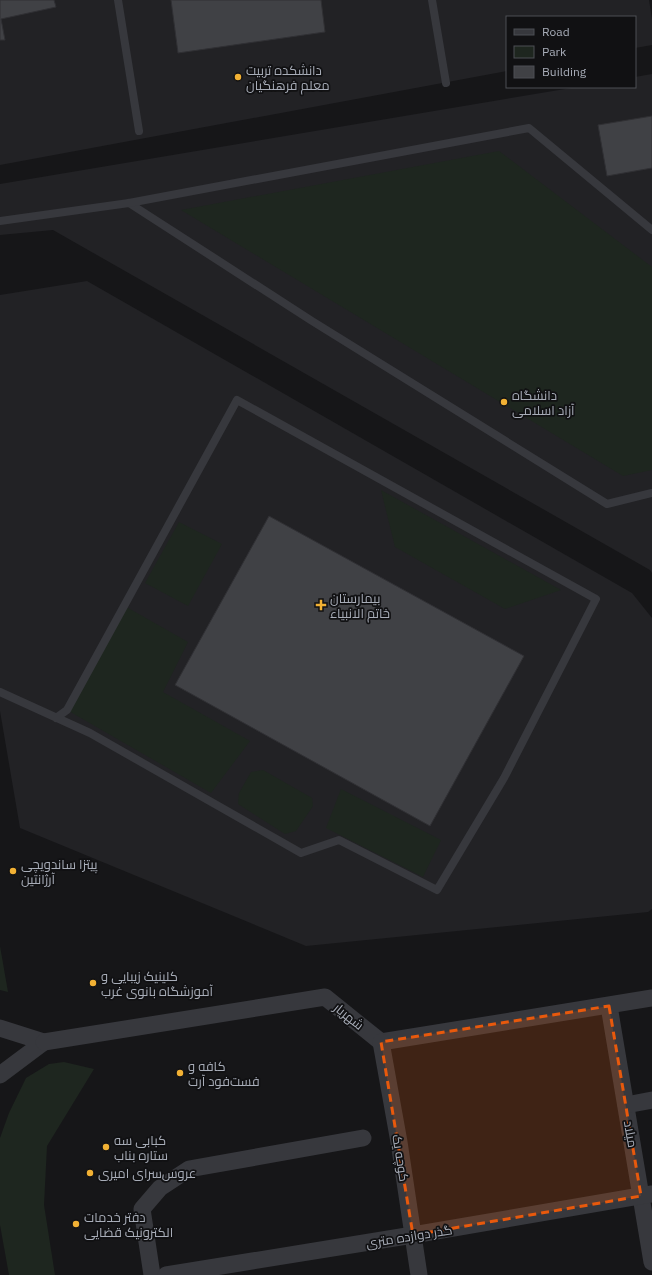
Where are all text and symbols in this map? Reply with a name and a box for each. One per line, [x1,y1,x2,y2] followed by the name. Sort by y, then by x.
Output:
[506,16,636,88] legend
[542,24,570,39] text: Road
[542,44,567,59] text: Park
[246,62,330,95] place label: دانشکده تربیت معلم فرهنگیان
[542,64,587,79] text: Building
[233,72,243,82] marker: دانشکده تربیت معلم فرهنگیان
[512,387,575,419] place label: دانشگاه آزاد اسلامی
[499,397,509,407] marker: دانشگاه آزاد اسلامی
[330,590,390,623] place label: بیمارستان خاتم الانبیاء
[315,599,327,611] marker: بیمارستان خاتم الانبیاء
[21,856,98,888] place label: پیتزا ساندویچی آرژانتین
[8,866,18,876] marker: پیتزا ساندویچی آرژانتین
[101,968,214,1000] place label: کلینیک زیبایی و آموزشگاه بانوی غرب
[88,978,98,988] marker: کلینیک زیبایی و آموزشگاه بانوی غرب
[329,998,367,1034] street label: شهریار
[188,1058,260,1090] place label: کافه و فست‌فود آرت
[175,1068,185,1078] marker: کافه و فست‌فود آرت
[620,1119,641,1149] street label: میلاد
[114,1132,168,1164] place label: کبابی سه ستاره بناب
[387,1133,413,1183] street label: کوچه یک
[101,1142,111,1152] marker: کبابی سه ستاره بناب
[98,1165,196,1182] place label: عروس‌سرای امیری
[85,1168,95,1178] marker: عروس‌سرای امیری
[84,1209,173,1241] place label: دفتر خدمات الکترونیک قضایی
[71,1219,81,1229] marker: دفتر خدمات الکترونیک قضایی
[365,1221,453,1252] street label: گذر دوازده متری

